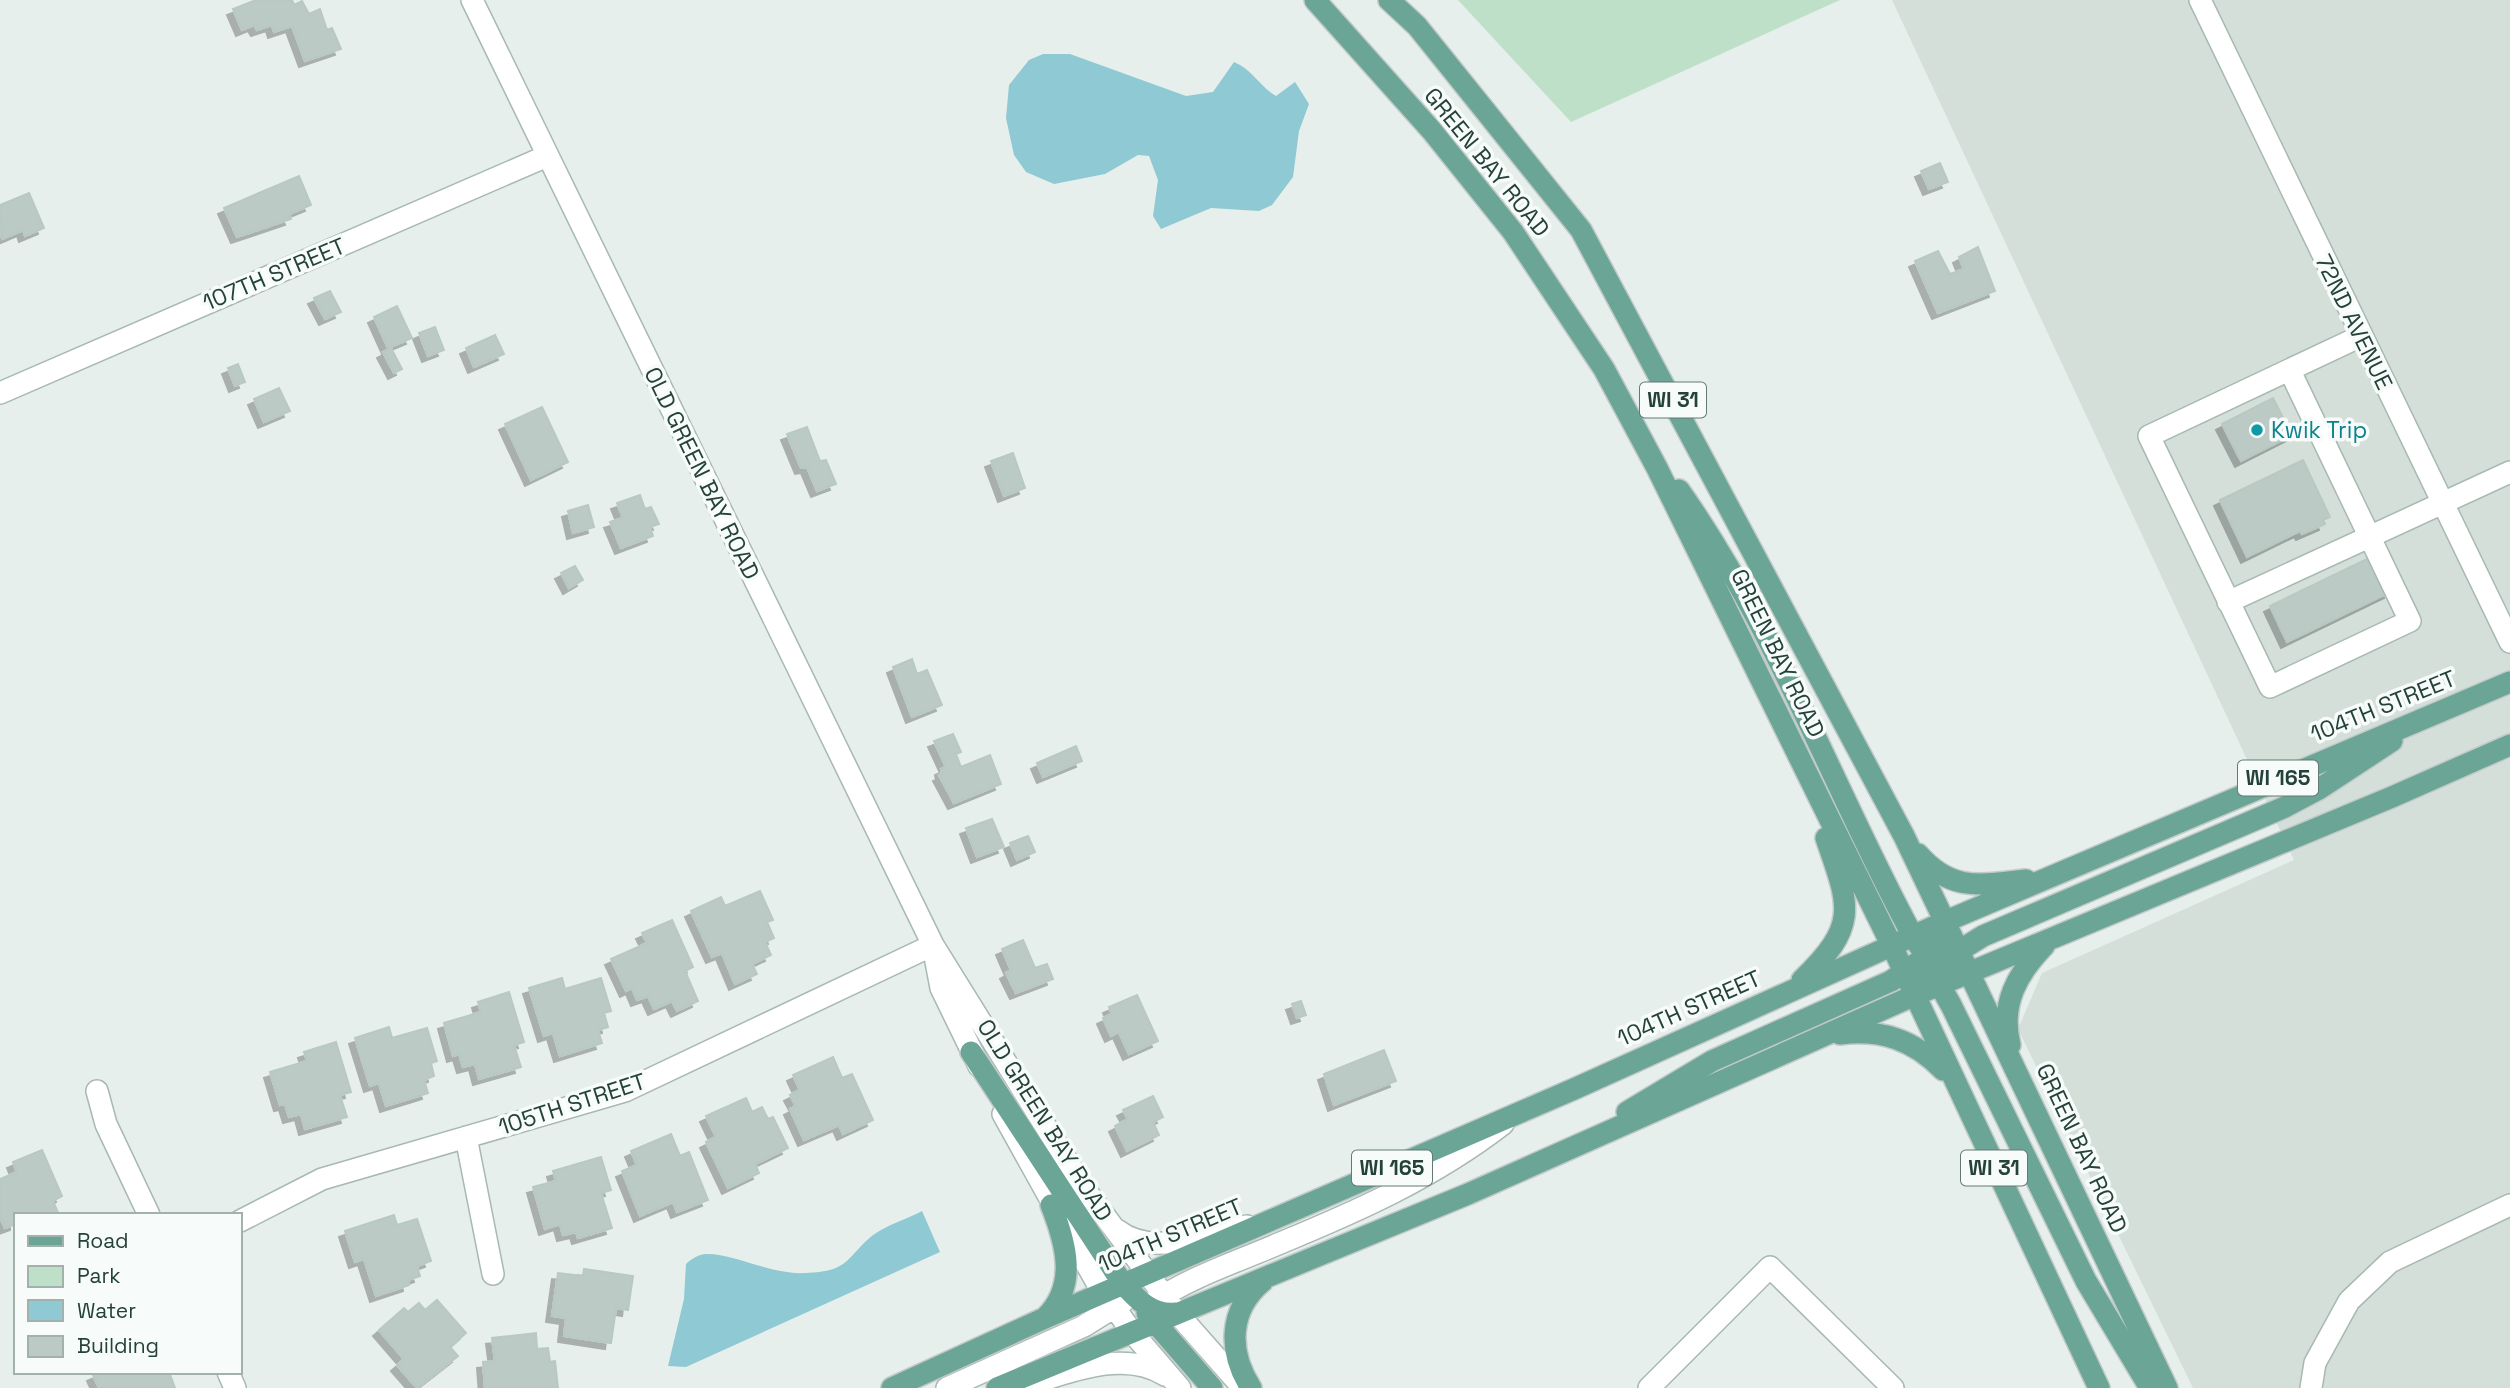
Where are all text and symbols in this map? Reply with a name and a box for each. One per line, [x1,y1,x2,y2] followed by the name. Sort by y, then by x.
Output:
[1418,81,1556,243] street label: GREEN BAY ROAD
[198,230,350,318] street label: 107TH STREET
[2308,249,2400,395] street label: 72ND AVENUE
[637,362,767,584] street label: OLD GREEN BAY ROAD
[1640,382,1706,418] road number: WI 31
[2271,415,2367,445] place label: Kwik Trip
[2249,422,2265,438] marker: Kwik Trip
[1724,564,1832,742] street label: GREEN BAY ROAD
[2306,663,2460,749] street label: 104TH STREET
[2238,760,2318,796] road number: WI 165
[1612,963,1766,1053] street label: 104TH STREET
[971,1013,1119,1227] street label: OLD GREEN BAY ROAD
[2030,1058,2134,1238] street label: GREEN BAY ROAD
[494,1066,650,1142] street label: 105TH STREET
[1352,1150,1432,1186] road number: WI 165
[1961,1150,2027,1186] road number: WI 31
[1093,1191,1247,1279] street label: 104TH STREET
[14,1213,242,1374] legend
[77,1227,129,1254] text: Road
[77,1262,121,1289] text: Park
[77,1297,136,1324] text: Water
[77,1332,159,1359] text: Building

